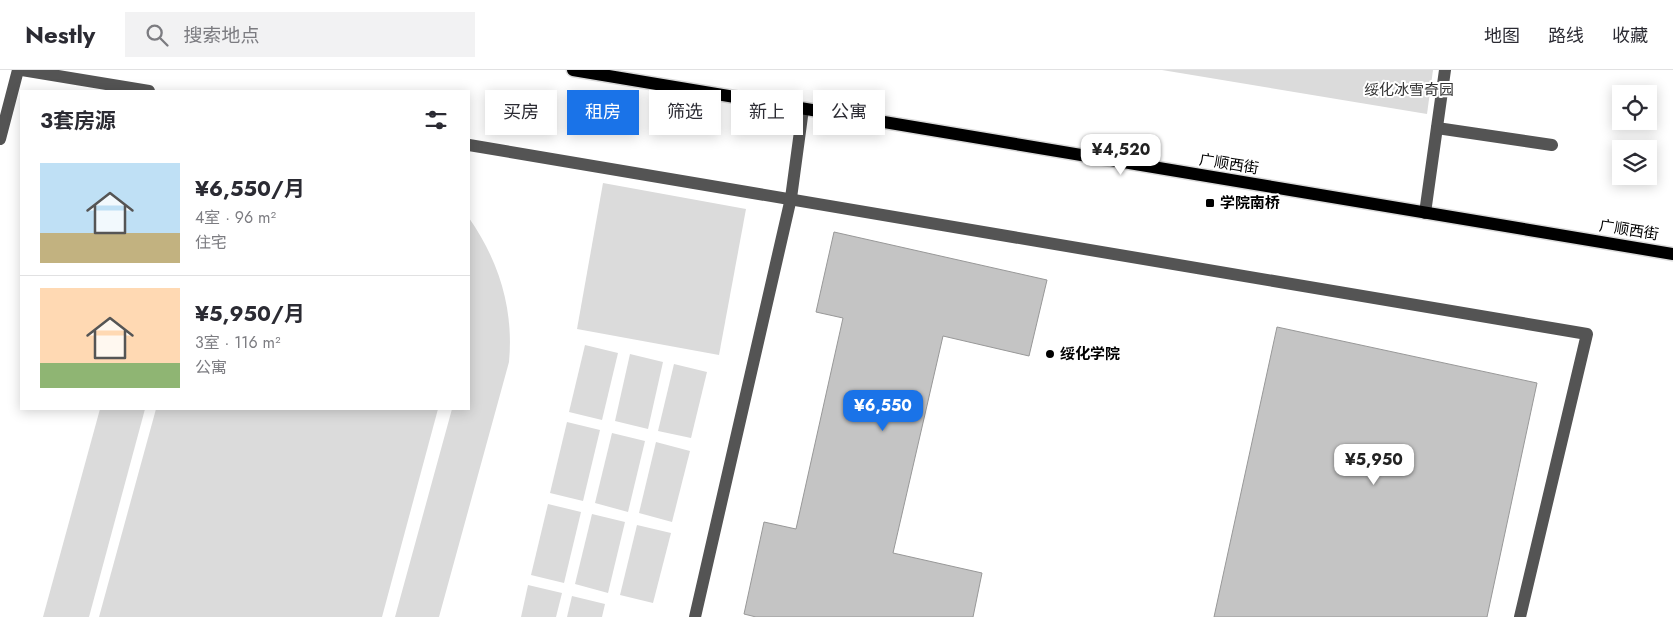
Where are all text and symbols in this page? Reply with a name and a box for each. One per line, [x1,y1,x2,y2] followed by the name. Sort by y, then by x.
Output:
[125,12,475,57] search box
[25,17,95,52] text: Nestly
[143,21,171,49] icon: search
[183,22,259,49] text: 搜索地点
[1484,23,1520,49] text: 地图
[1548,23,1584,49] text: 路线
[1612,23,1648,49] text: 收藏
[1364,79,1454,101] park label: 绥化冰雪奇园
[1612,85,1657,185] map controls
[1612,85,1657,130] button: locate
[485,90,557,135] chip: 买房
[567,90,639,135] chip: 租房
[649,90,721,135] chip: 筛选
[731,90,803,135] chip: 新上
[813,90,885,135] chip: 公寓
[40,106,116,136] text: 3套房源
[422,106,450,134] icon: filters
[1080,134,1162,176] pin: ¥4,520
[1092,138,1150,161] text: ¥4,520
[1612,140,1657,185] button: layers
[1198,148,1260,180] street label: 广顺西街
[195,174,305,204] text: ¥6,550/月
[80,183,140,243] icon: home
[1220,192,1280,214] place label: 学院南桥
[1204,197,1216,209] marker: 学院南桥
[195,206,276,229] text: 4室 · 96 m²
[1598,214,1660,246] street label: 广顺西街
[195,231,227,254] text: 住宅
[195,299,305,329] text: ¥5,950/月
[80,308,140,368] icon: home
[195,331,281,354] text: 3室 · 116 m²
[1060,343,1120,365] place label: 绥化学院
[1044,348,1056,360] marker: 绥化学院
[195,356,227,379] text: 公寓
[842,390,924,432] pin: ¥6,550
[854,394,912,417] text: ¥6,550
[1333,444,1415,486] pin: ¥5,950
[1345,448,1403,471] text: ¥5,950

